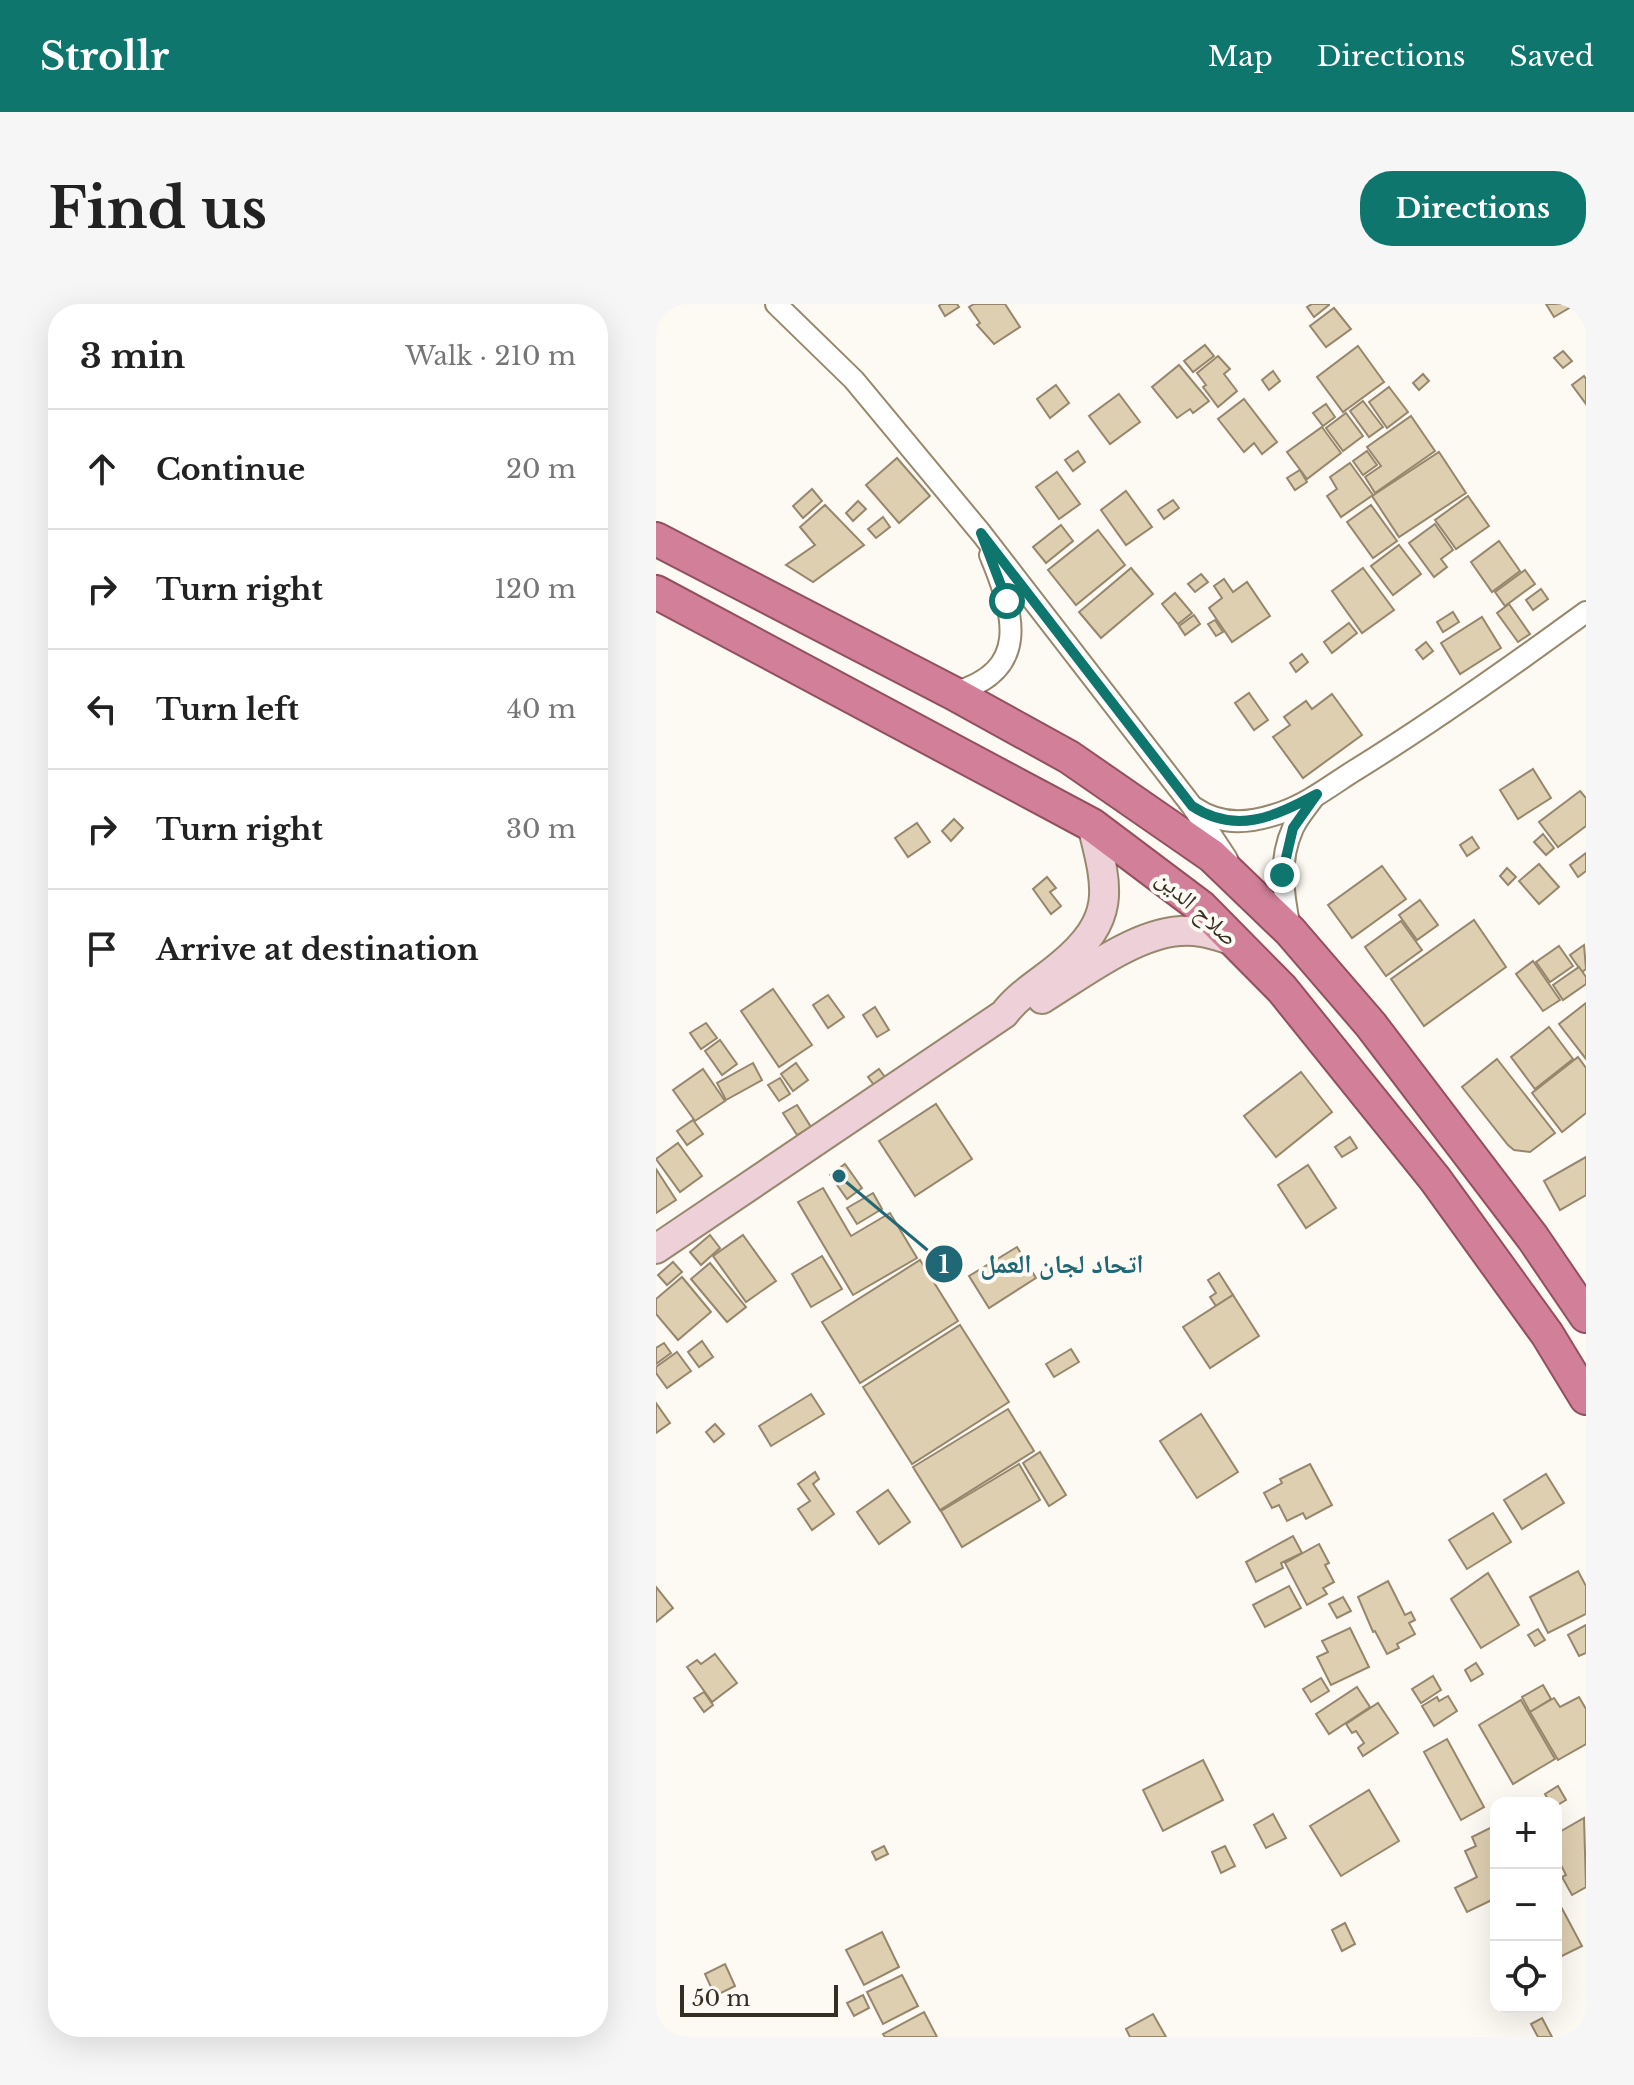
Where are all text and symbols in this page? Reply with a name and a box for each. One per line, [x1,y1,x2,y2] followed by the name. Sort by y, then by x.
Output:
[40,33,169,80] text: Strollr
[1208,39,1273,74] text: Map
[1317,39,1466,74] text: Directions
[1510,39,1594,74] text: Saved
[1360,171,1586,246] button: Directions
[48,174,267,243] text: Find us
[80,335,185,377] text: 3 min
[405,340,576,372] text: Walk · 210 m
[80,447,124,491] icon: ahead
[156,451,305,488] text: Continue
[506,453,576,485] text: 20 m
[80,567,124,611] icon: right
[156,571,323,608] text: Turn right
[494,573,576,605] text: 120 m
[989,583,1025,619] route start
[80,687,124,731] icon: left
[156,691,299,728] text: Turn left
[507,693,576,725] text: 40 m
[80,807,124,851] icon: right
[156,811,323,848] text: Turn right
[506,813,576,845] text: 30 m
[1264,857,1300,893] route end
[1150,863,1244,953] street label: صلاح الدين
[80,927,124,971] icon: arrive
[156,931,479,968] text: Arrive at destination
[924,1239,1160,1289] callout: اتحاد لجان العمل
[980,1248,1144,1280] text: اتحاد لجان العمل
[939,1250,949,1279] text: 1
[1490,1797,1562,2013] map controls
[1490,1797,1562,1869] button: +
[1490,1869,1562,1941] button: −
[1490,1941,1562,2013] button: locate
[680,1981,838,2017] scale bar
[692,1985,750,2012] text: 50 m

